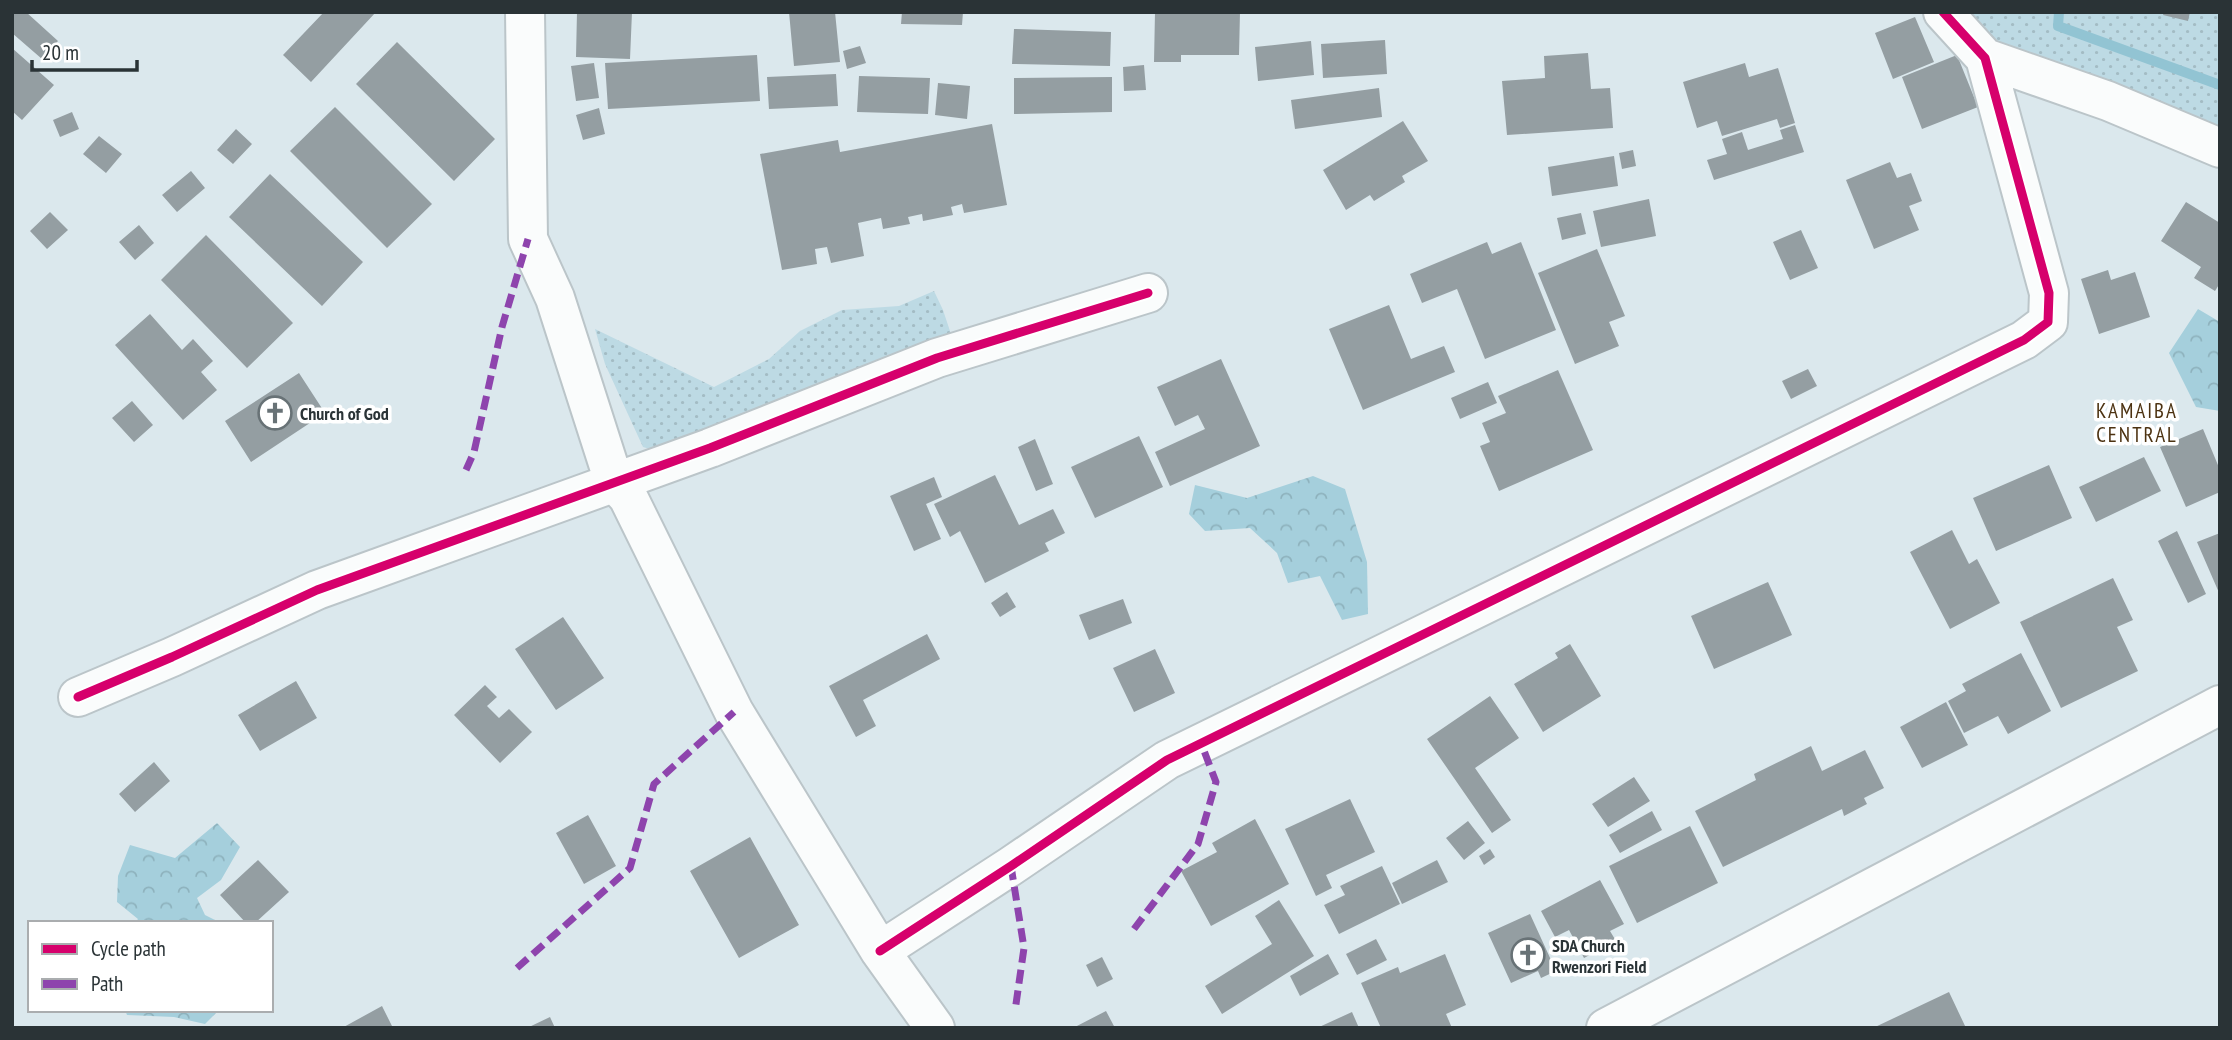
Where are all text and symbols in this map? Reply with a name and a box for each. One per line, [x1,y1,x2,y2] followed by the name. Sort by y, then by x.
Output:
[32,28,136,72] scale bar
[42,39,79,66] text: 20 m
[256,394,294,432] church icon: Church of God
[2096,397,2178,448] district label: KAMAIBA CENTRAL
[300,402,389,425] place label: Church of God
[28,921,273,1012] legend
[1552,934,1647,978] place label: SDA Church Rwenzori Field
[91,935,166,962] text: Cycle path
[1509,936,1547,974] church icon: SDA Church Rwenzori Field
[91,970,123,997] text: Path

